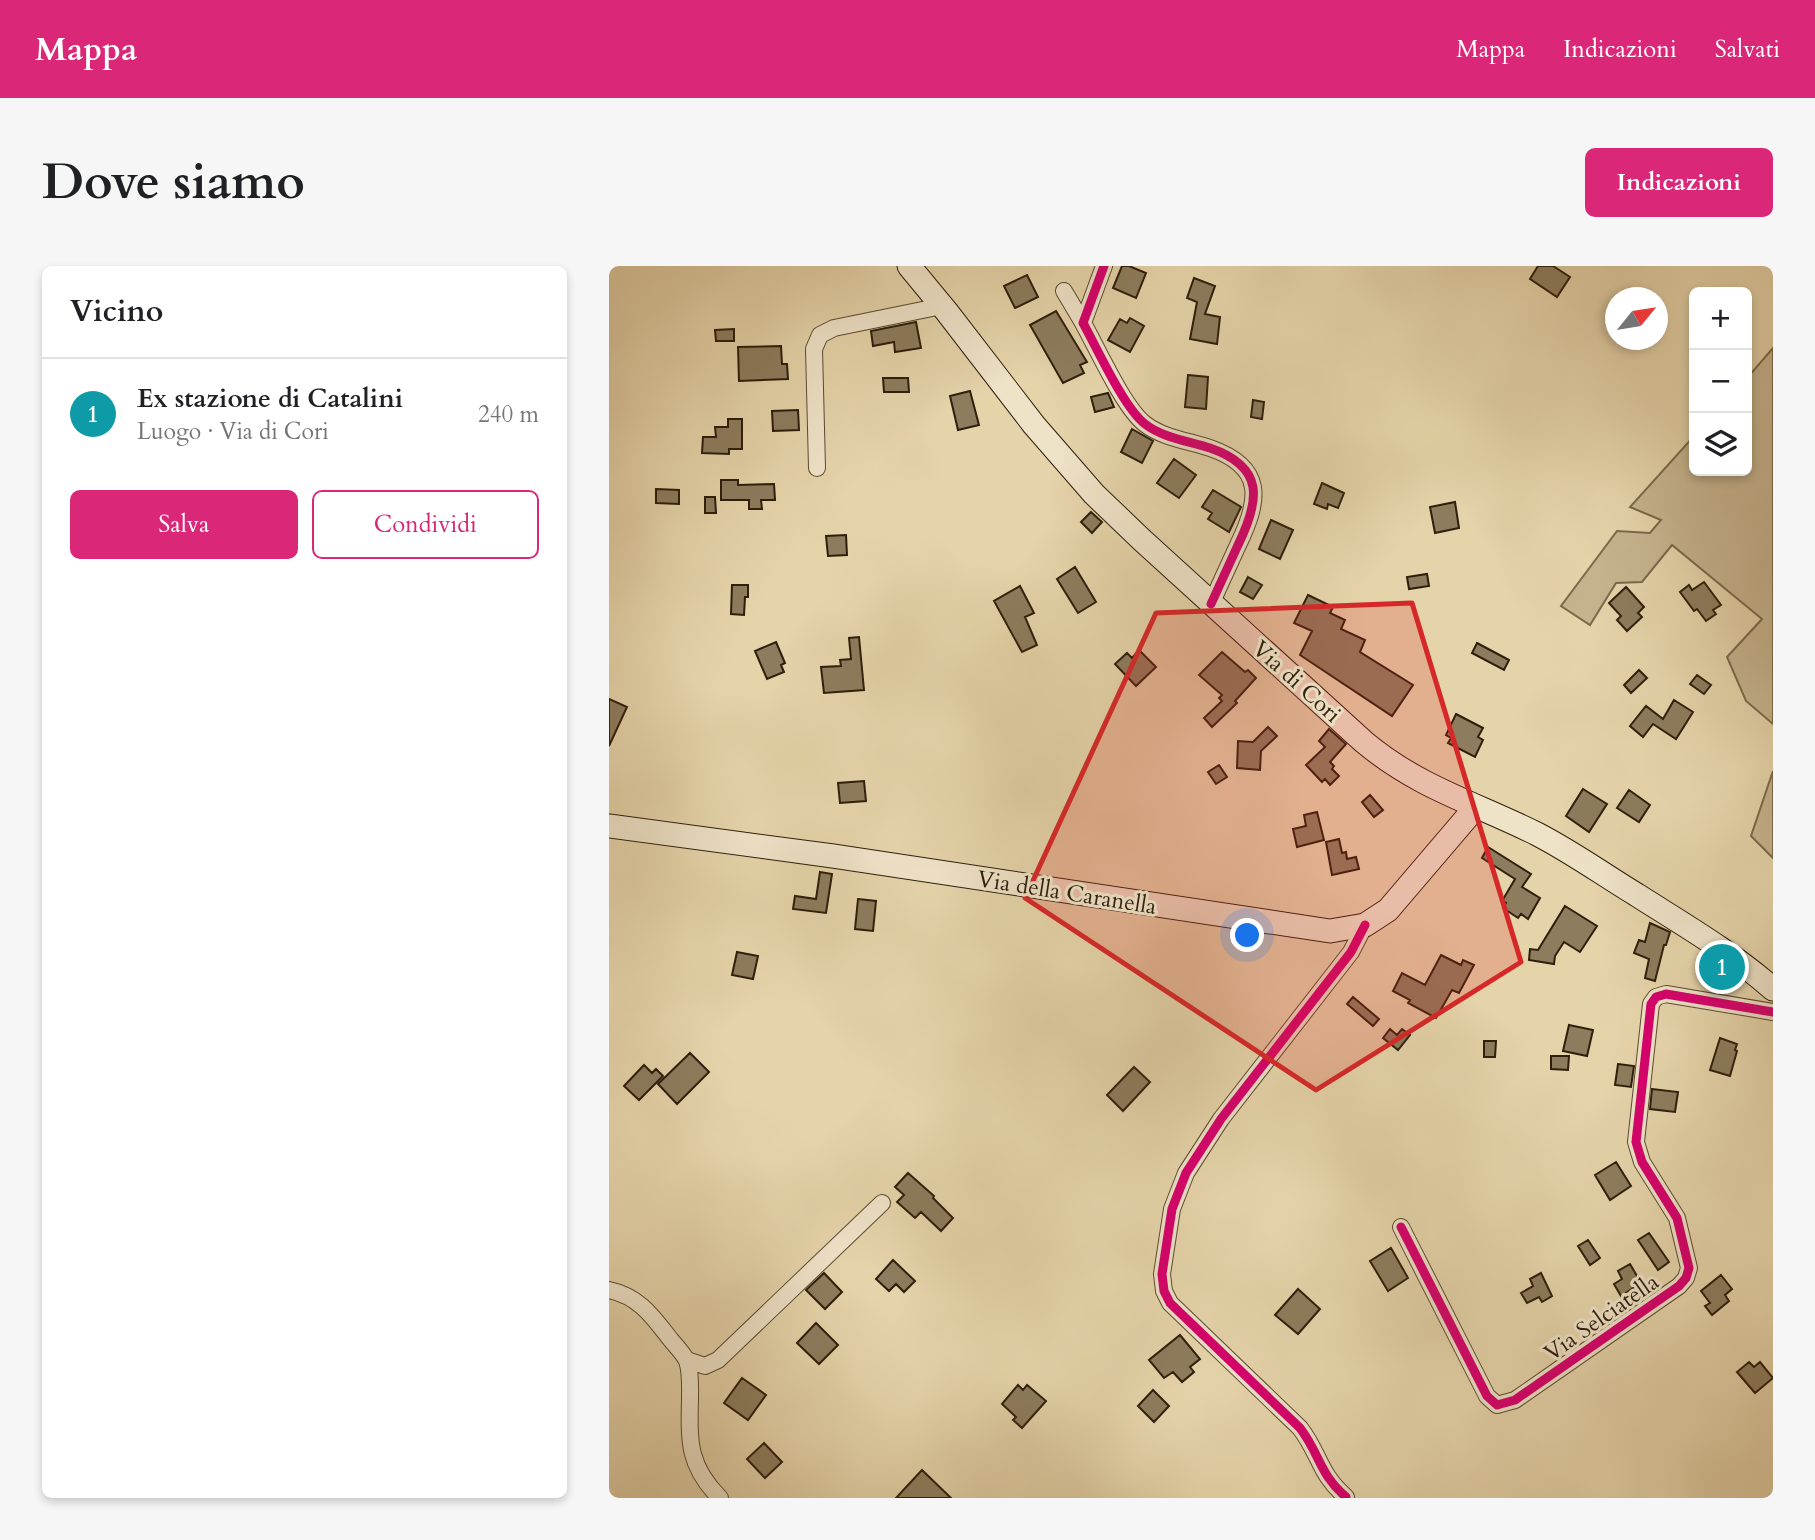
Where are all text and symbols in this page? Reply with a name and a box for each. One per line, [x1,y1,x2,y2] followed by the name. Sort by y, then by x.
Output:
[35,27,137,72] text: Mappa
[1456,33,1525,66] text: Mappa
[1563,33,1677,66] text: Indicazioni
[1715,33,1780,66] text: Salvati
[1585,148,1773,217] button: Indicazioni
[42,149,305,216] text: Dove siamo
[1605,287,1668,350] north arrow
[1689,287,1752,476] map controls
[1689,287,1752,350] button: +
[70,291,163,332] text: Vicino
[1689,350,1752,413] button: −
[137,381,403,416] text: Ex stazione di Catalini
[87,399,99,430] text: 1
[478,399,539,430] text: 240 m
[1689,413,1752,476] button: layers
[137,416,329,447] text: Luogo · Via di Cori
[70,490,298,559] button: Salva
[312,490,539,559] button: Condividi
[1246,633,1348,729] street label: Via di Cori
[975,863,1159,922] street label: Via della Caranella
[1230,918,1264,952] your location
[1699,941,1745,993] pin: 1
[1538,1266,1665,1368] street label: Via Selciatella

